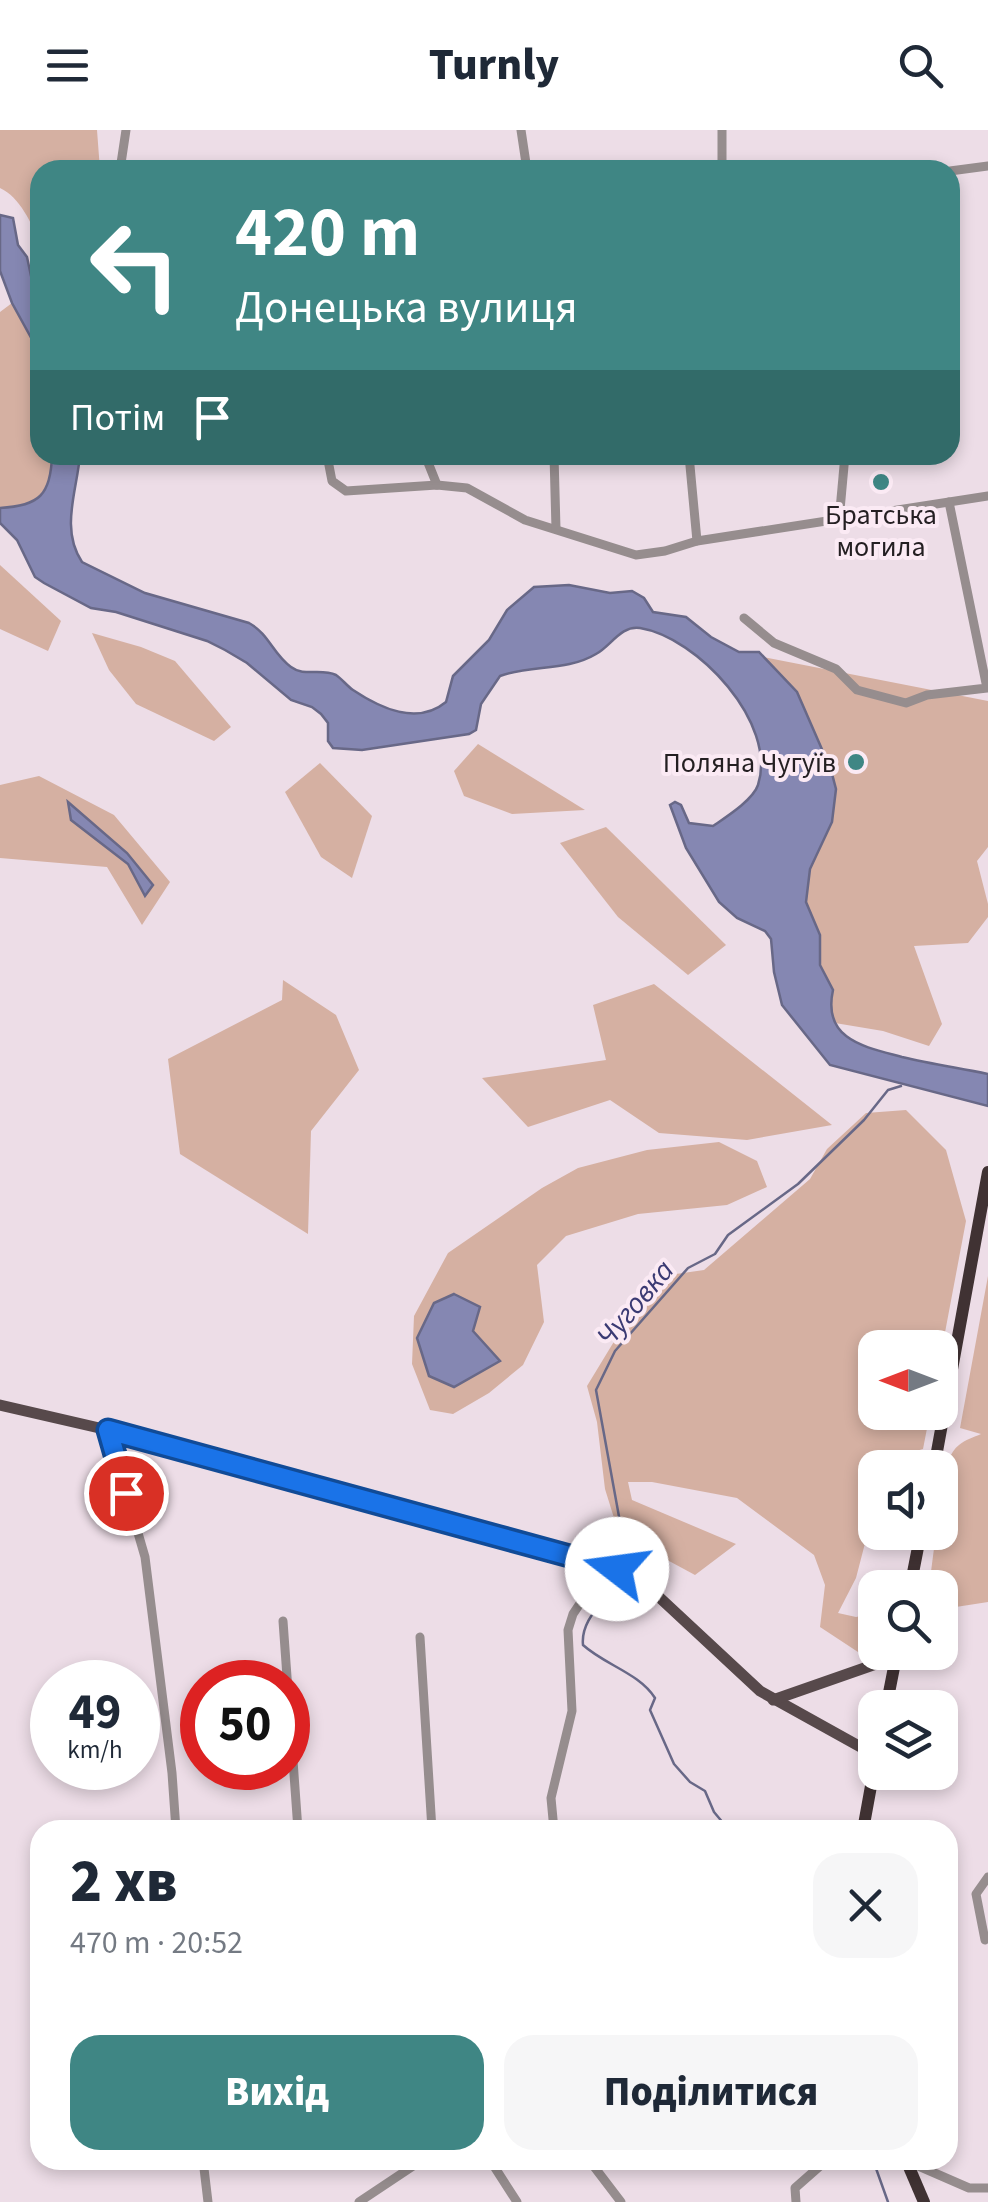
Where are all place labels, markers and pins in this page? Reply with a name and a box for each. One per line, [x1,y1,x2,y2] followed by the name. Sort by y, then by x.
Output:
[870,471,892,493] marker: Братська могила
[825,495,937,567] place label: Братська могила
[663,743,836,783] place label: Поляна Чугуїв
[845,751,867,773] marker: Поляна Чугуїв
[84,1451,169,1536] pin

